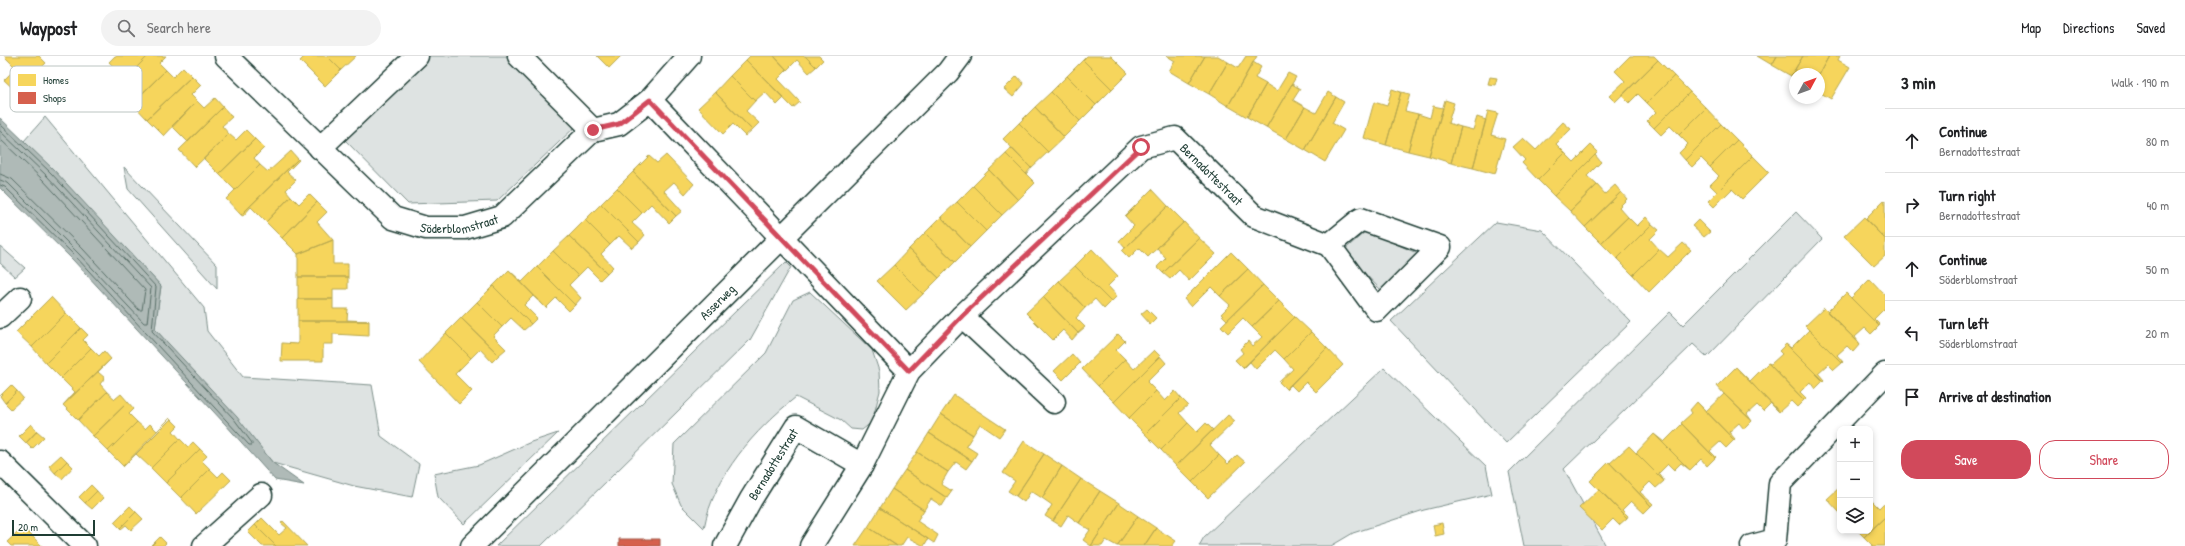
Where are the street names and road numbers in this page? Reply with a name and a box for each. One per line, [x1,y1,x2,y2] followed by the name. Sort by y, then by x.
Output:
[1176,139,1247,210] street label: Bernadottestraat
[418,209,501,238] street label: Söderblomstraat
[695,280,739,324] street label: Asserweg
[744,424,802,503] street label: Bernadottestraat

